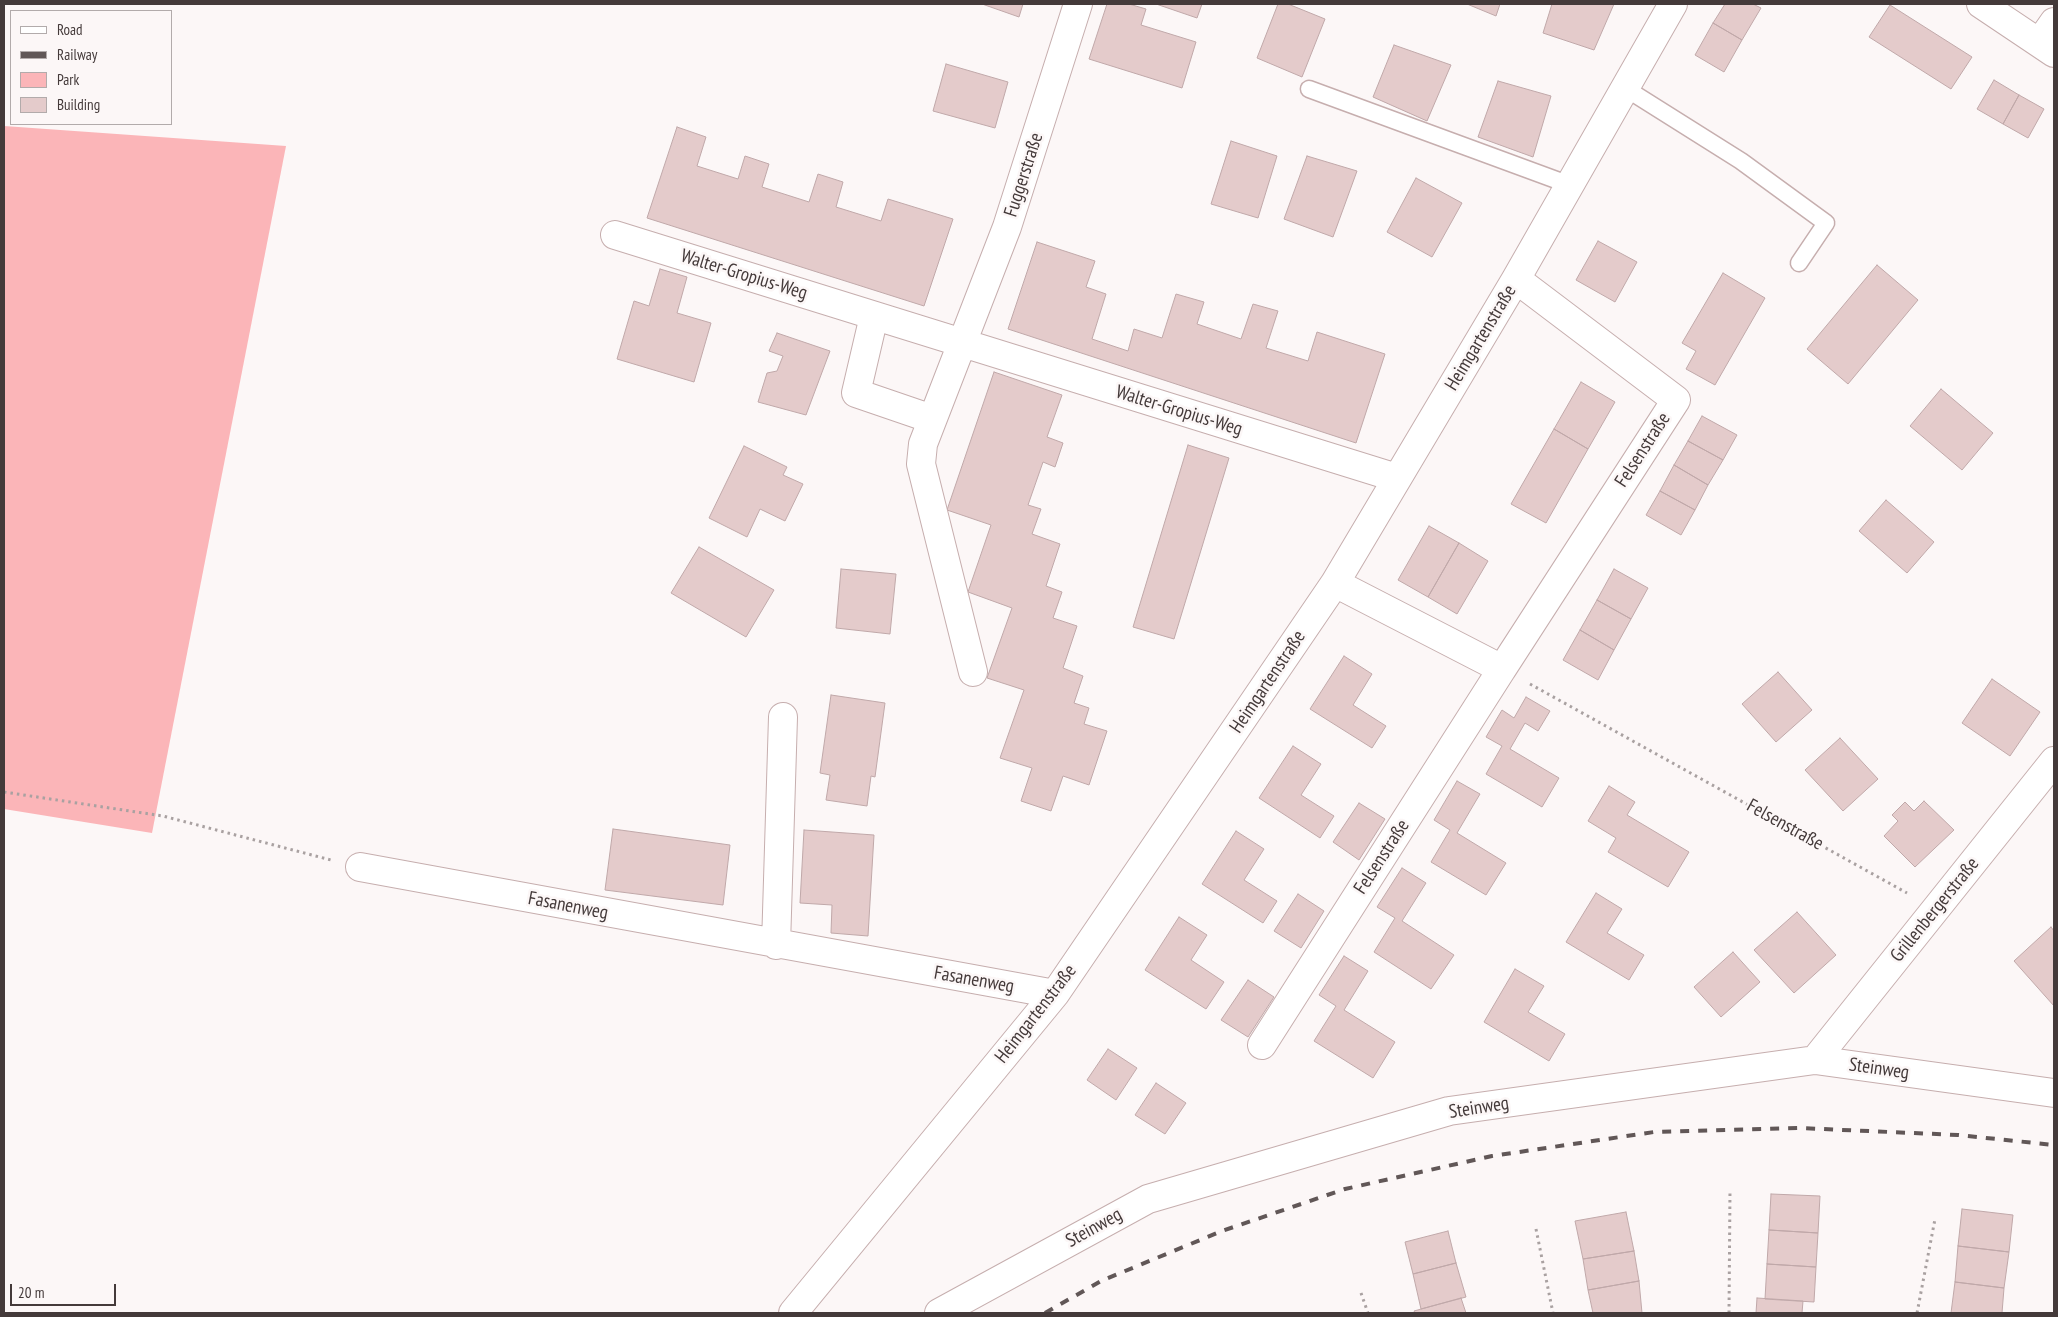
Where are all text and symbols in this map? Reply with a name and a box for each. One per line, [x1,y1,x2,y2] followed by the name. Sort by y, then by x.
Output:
[10,10,172,125] legend
[57,20,83,39] text: Road
[57,45,97,64] text: Railway
[57,70,79,89] text: Park
[57,95,100,114] text: Building
[1000,130,1048,220] street label: Fuggerstraße
[678,245,810,305] street label: Walter-Gropius-Weg
[1441,281,1521,395] street label: Heimgartenstraße
[1113,381,1245,441] street label: Walter-Gropius-Weg
[1610,408,1676,492] street label: Felsenstraße
[1225,626,1311,738] street label: Heimgartenstraße
[1743,795,1827,855] street label: Felsenstraße
[1349,815,1415,899] street label: Felsenstraße
[1886,853,1984,967] street label: Grillenbergerstraße
[526,887,610,925] street label: Fasanenweg
[990,960,1082,1068] street label: Heimgartenstraße
[932,962,1016,998] street label: Fasanenweg
[1847,1054,1911,1084] street label: Steinweg
[1447,1092,1511,1124] street label: Steinweg
[1062,1203,1126,1253] street label: Steinweg
[12,1274,119,1306] scale bar
[18,1283,44,1302] text: 20 m

